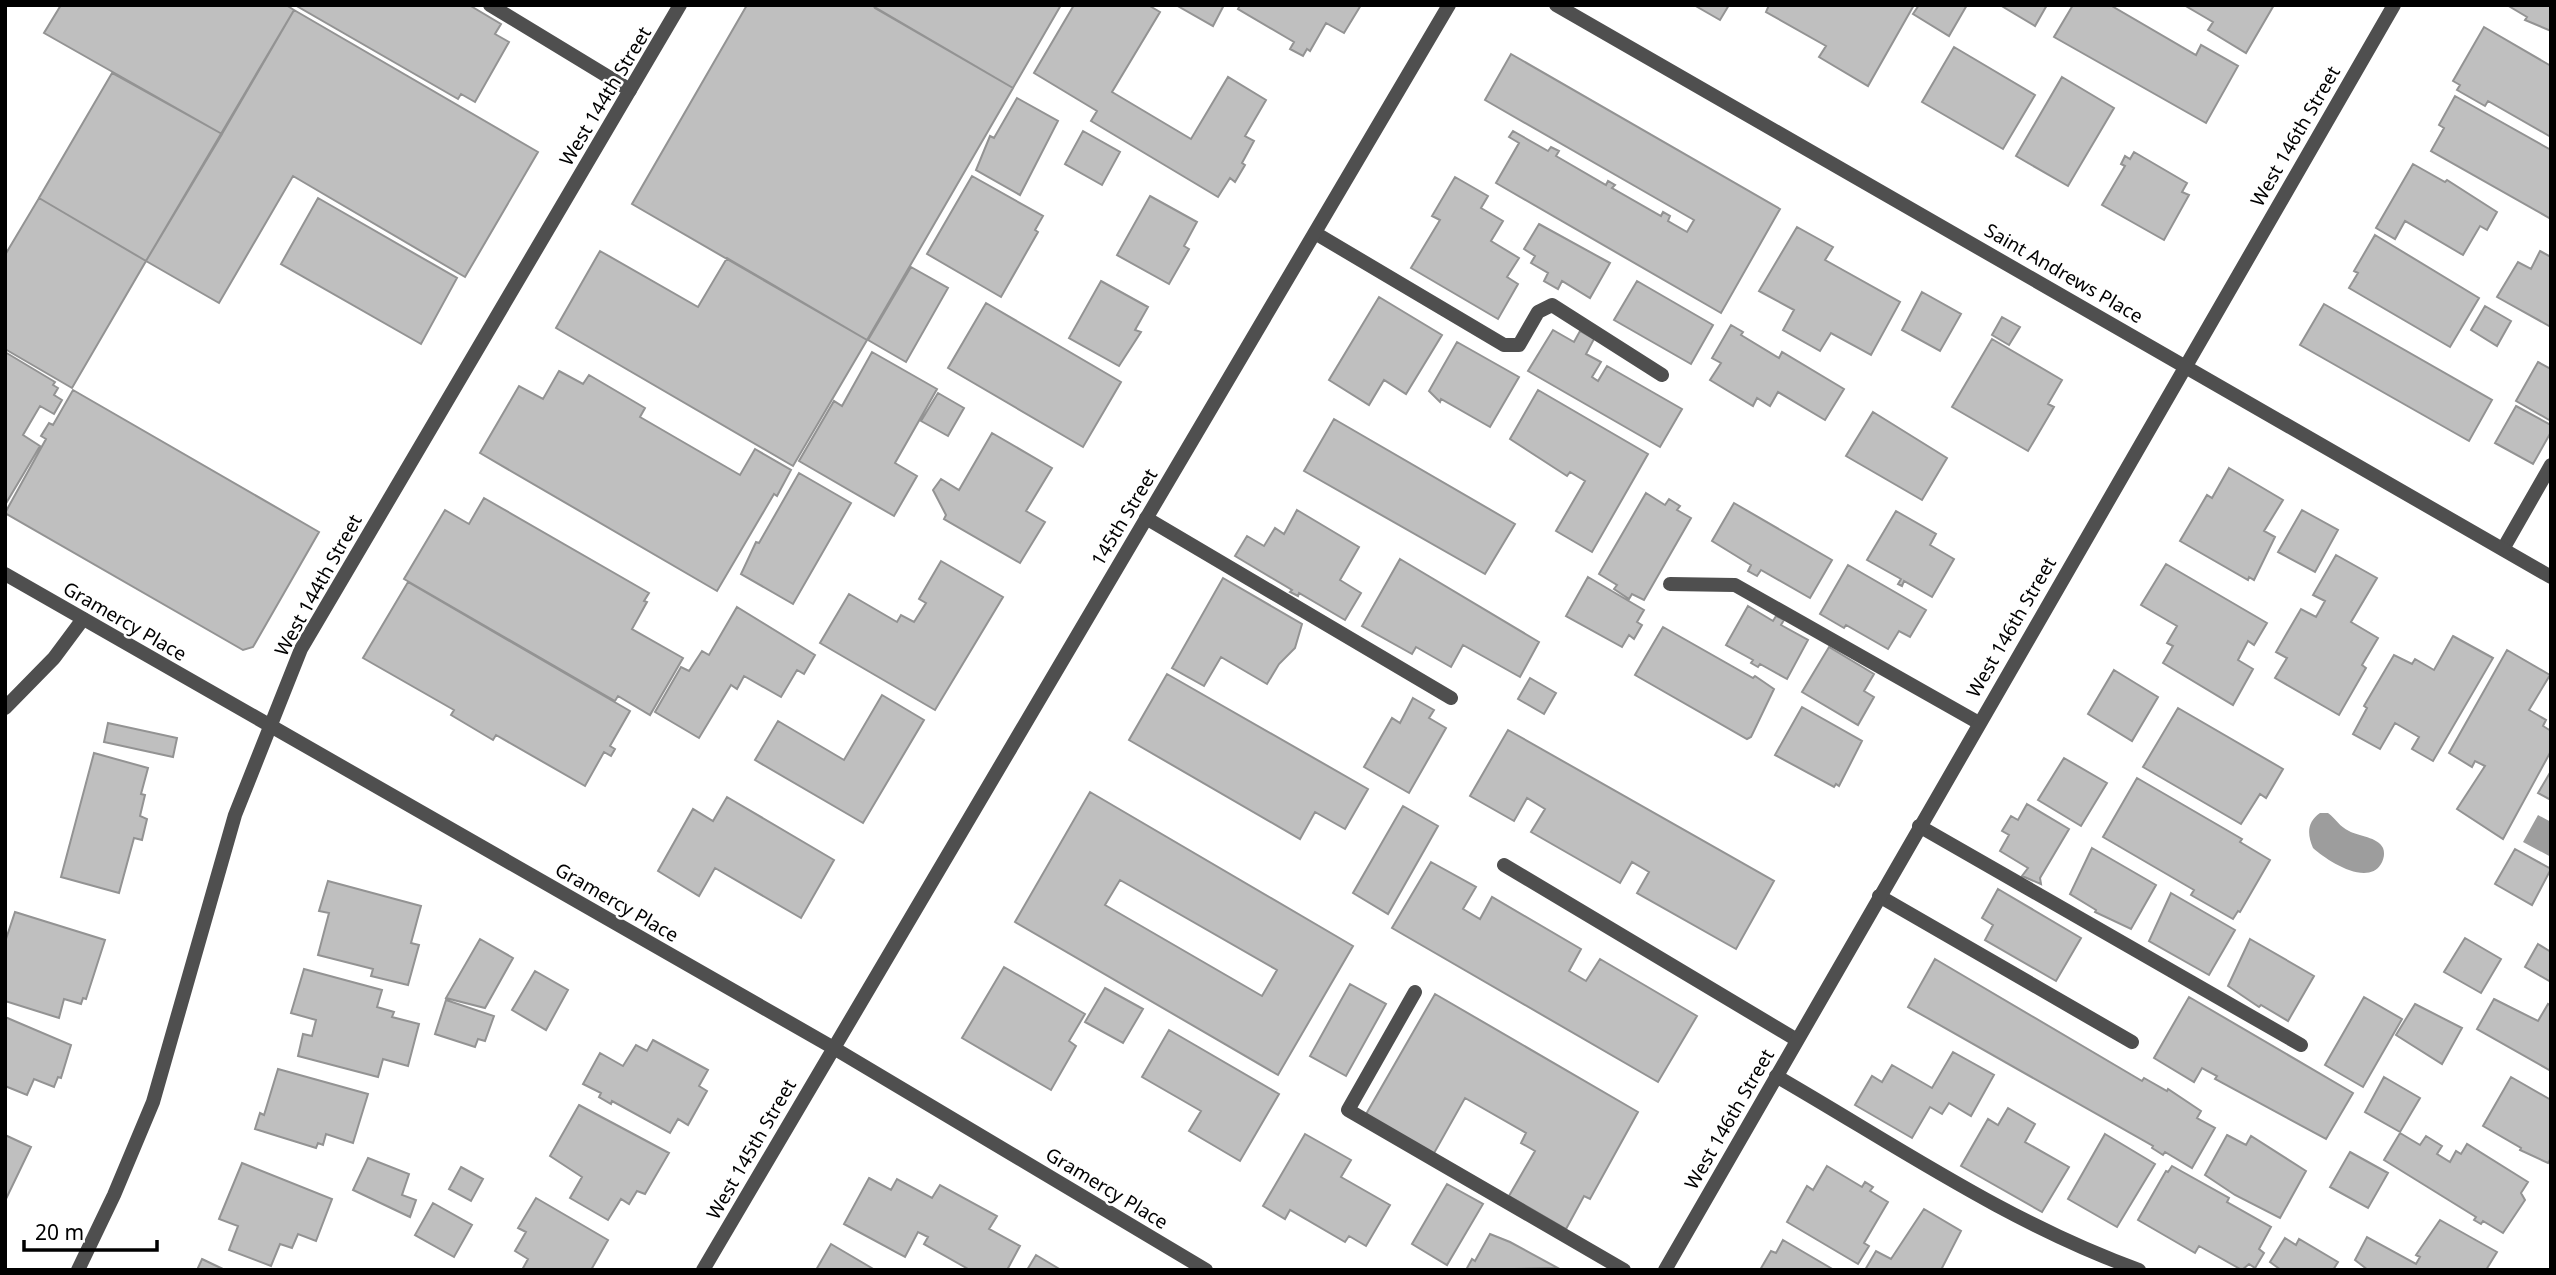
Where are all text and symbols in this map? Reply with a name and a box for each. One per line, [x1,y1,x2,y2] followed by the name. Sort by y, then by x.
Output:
[553,21,657,170] street label: West 144th Street
[2244,61,2346,211] street label: West 146th Street
[1980,217,2148,329] street label: Saint Andrews Place
[1085,463,1163,570] street label: 145th Street
[268,509,368,660] street label: West 144th Street
[1960,552,2062,702] street label: West 146th Street
[59,575,191,667] street label: Gramercy Place
[551,856,683,948] street label: Gramercy Place
[1678,1044,1780,1194] street label: West 146th Street
[700,1074,802,1224] street label: West 145th Street
[1041,1141,1173,1235] street label: Gramercy Place
[24,1208,158,1252] scale bar
[35,1218,84,1246] text: 20 m

